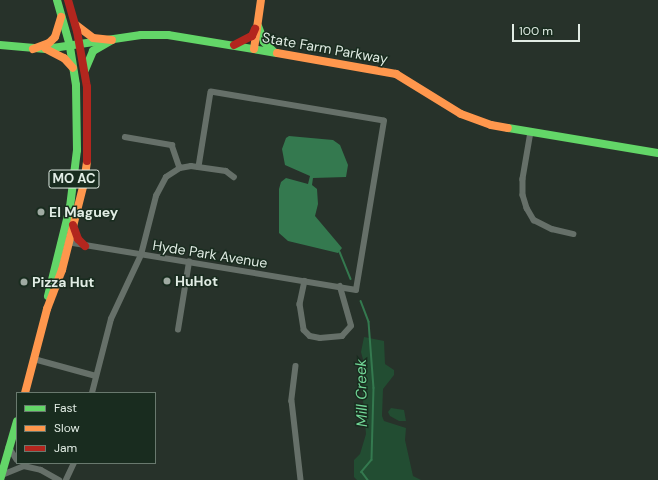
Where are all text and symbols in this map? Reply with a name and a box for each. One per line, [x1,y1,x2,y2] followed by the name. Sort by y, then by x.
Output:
[514,16,582,42] scale bar
[519,23,553,39] text: 100 m
[261,29,389,67] street label: State Farm Parkway
[48,168,100,190] road number: MO AC
[49,204,118,220] place label: El Maguey
[36,207,46,217] marker: El Maguey
[151,237,269,271] street label: Hyde Park Avenue
[175,273,218,289] place label: HuHot
[32,274,94,290] place label: Pizza Hut
[162,276,172,286] marker: HuHot
[19,277,29,287] marker: Pizza Hut
[352,359,372,427] water label: Mill Creek
[16,392,156,464] legend
[54,400,77,416] text: Fast
[54,420,80,436] text: Slow
[54,440,77,456] text: Jam

